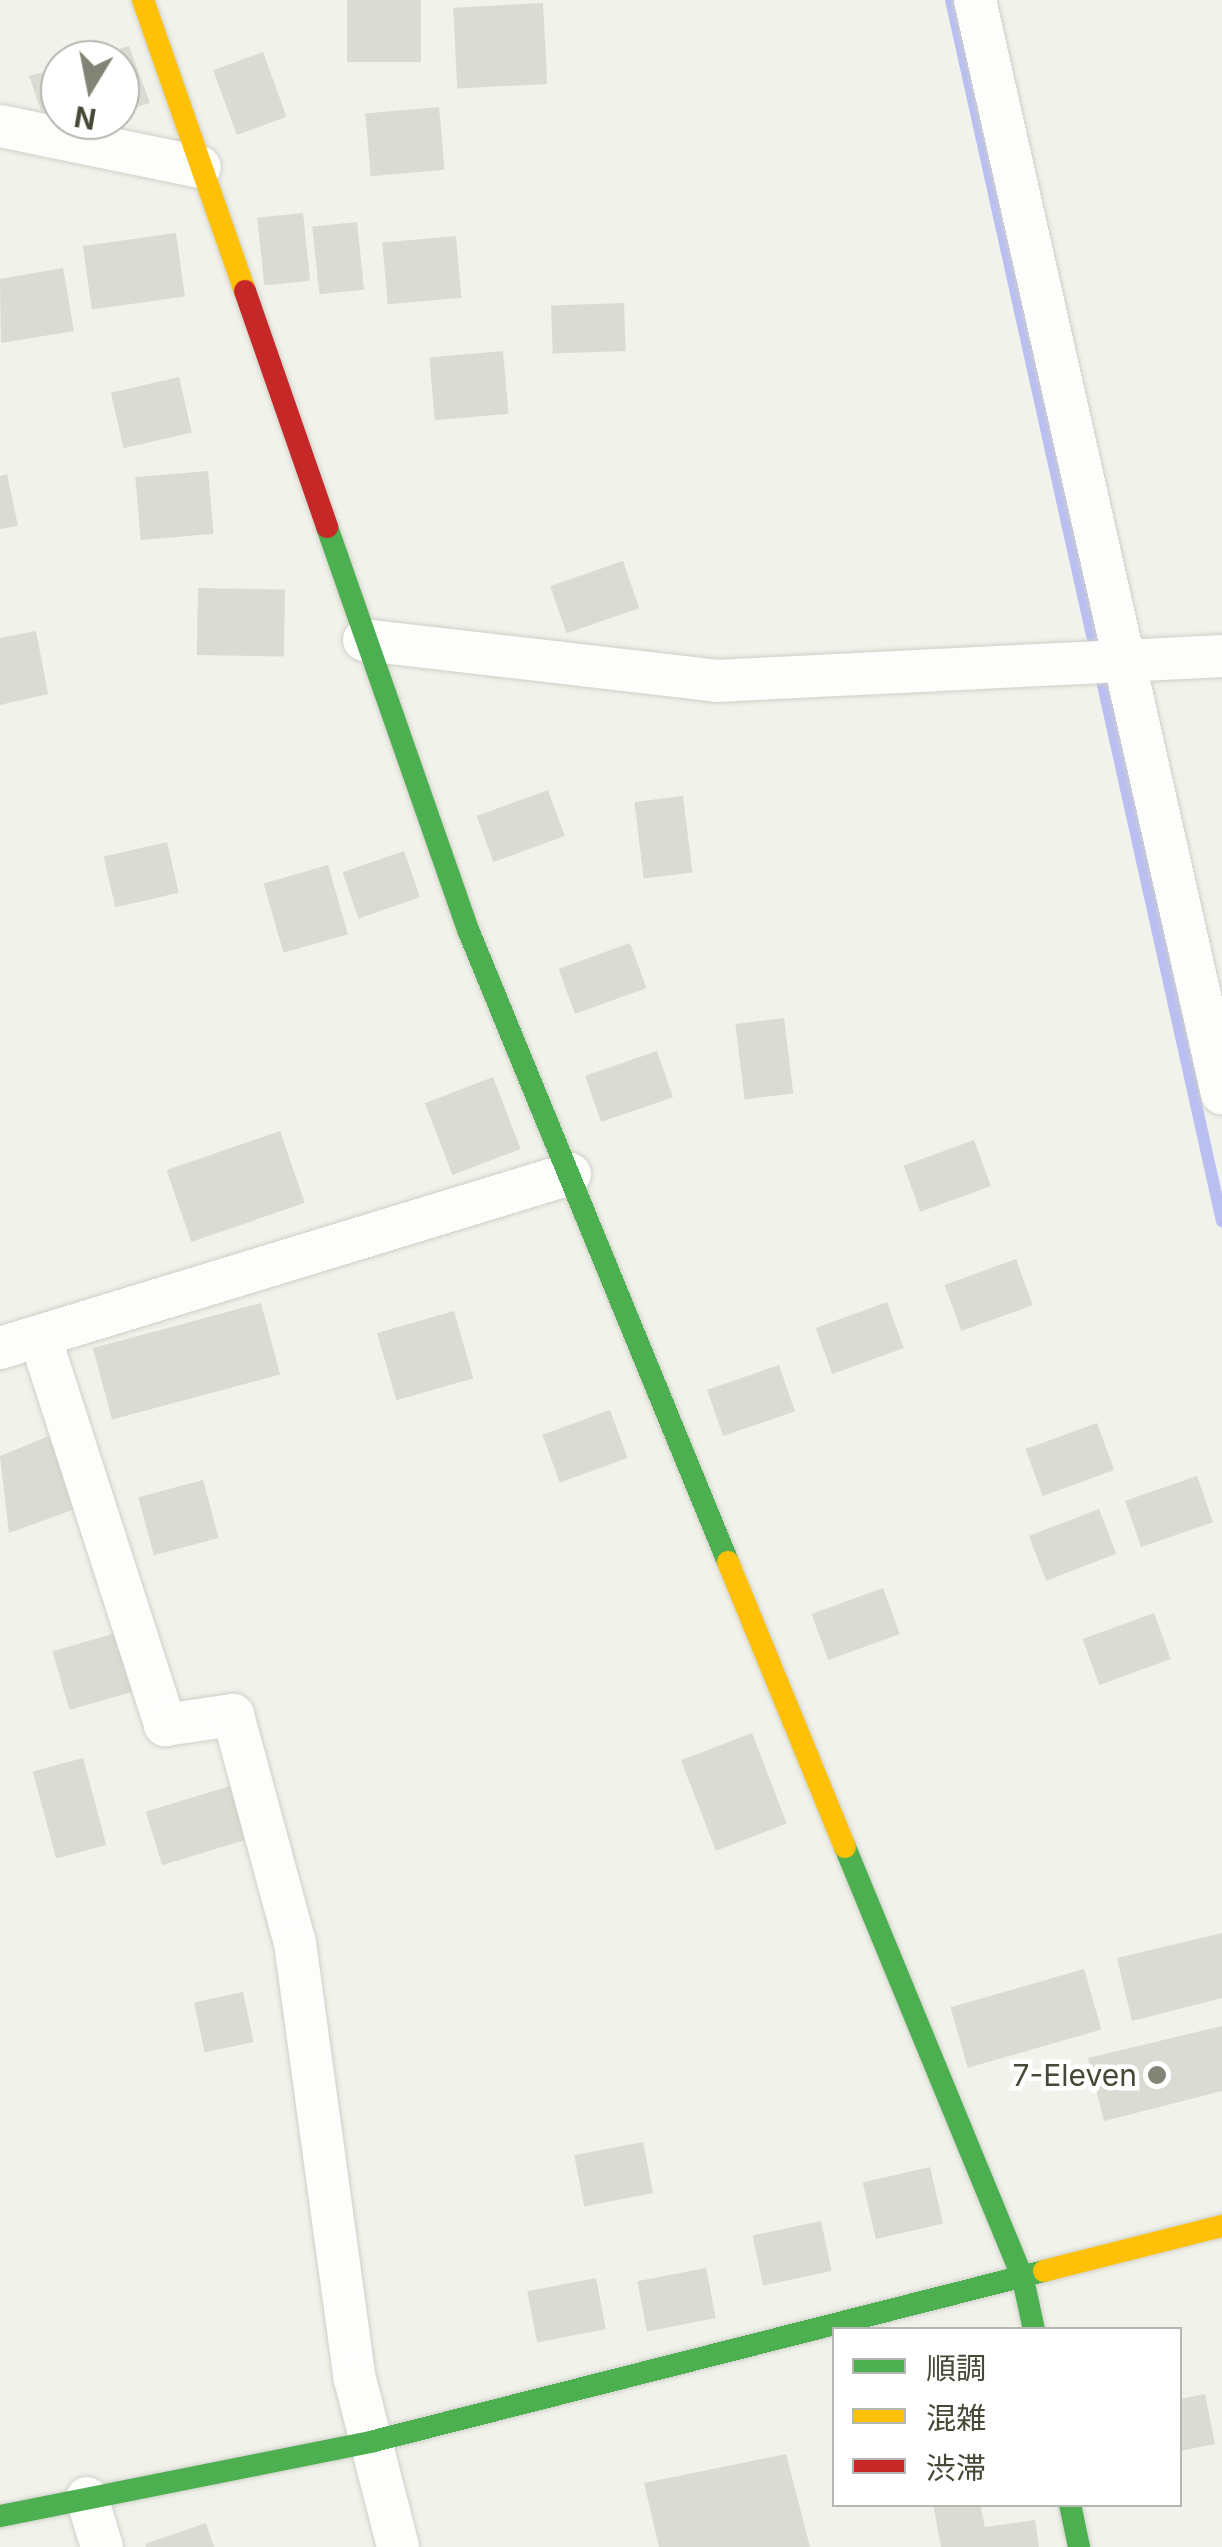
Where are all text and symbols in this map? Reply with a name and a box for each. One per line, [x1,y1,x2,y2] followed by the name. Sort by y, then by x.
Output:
[40,40,140,140] north arrow
[72,99,99,136] text: N
[1013,2057,1137,2093] place label: 7-Eleven
[1146,2064,1168,2086] marker: 7-Eleven
[832,2327,1182,2507] legend
[926,2350,986,2386] text: 順調
[926,2400,986,2436] text: 混雑
[926,2450,986,2486] text: 渋滞

